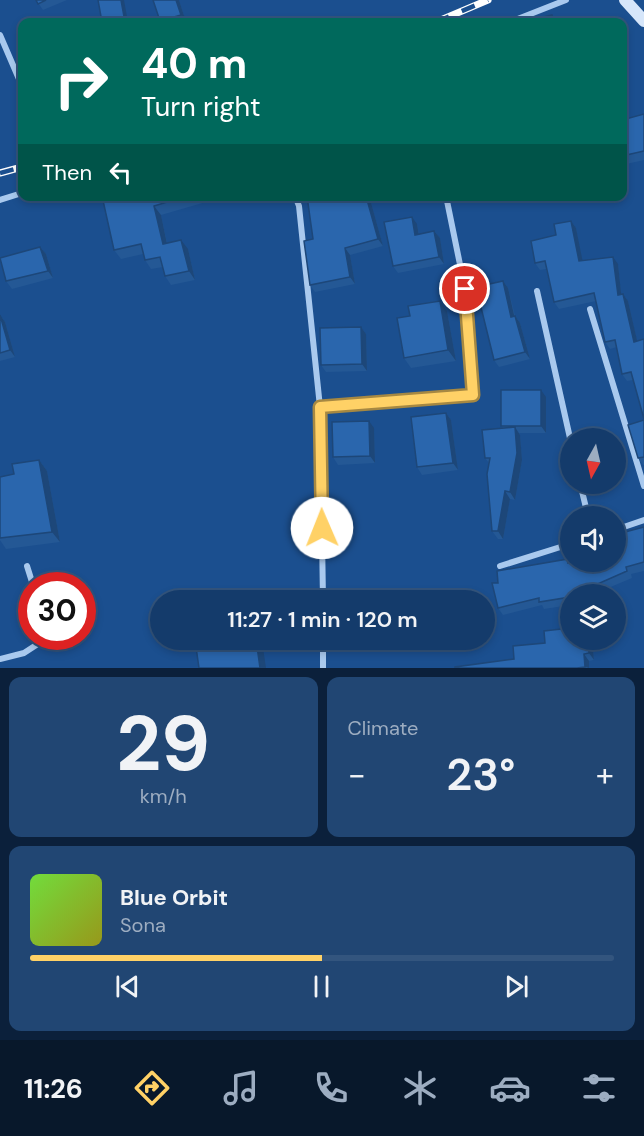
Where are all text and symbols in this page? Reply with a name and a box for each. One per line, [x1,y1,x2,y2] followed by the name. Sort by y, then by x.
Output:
[141,36,247,91] text: 40 m
[42,42,120,120] icon: right
[141,89,261,124] text: Turn right
[104,156,137,189] icon: left
[42,158,92,187] text: Then
[439,263,490,314] pin
[448,272,481,305] icon: arrive
[560,428,626,494] north arrow
[560,428,626,650] map controls
[290,496,354,560] position arrow
[560,506,626,572] button: sound
[18,572,96,650] speed limit sign: 30
[560,584,626,650] button: layers
[227,605,418,634] text: 11:27 · 1 min · 120 m
[116,693,210,794] text: 29
[348,715,418,741] text: Climate
[446,745,515,804] text: 23°
[348,753,366,796] text: −
[596,753,614,796] text: +
[140,783,187,809] text: km/h
[120,883,228,912] text: Blue Orbit
[120,912,166,938] text: Sona
[111,970,144,1003] icon: previous
[305,970,338,1003] icon: pause
[500,970,533,1003] icon: next
[131,1067,173,1109] icon: directions
[220,1067,262,1109] icon: music
[310,1067,352,1109] icon: phone
[399,1067,441,1109] icon: climate
[489,1067,531,1109] icon: car
[578,1067,620,1109] icon: filters
[24,1071,83,1106] text: 11:26

